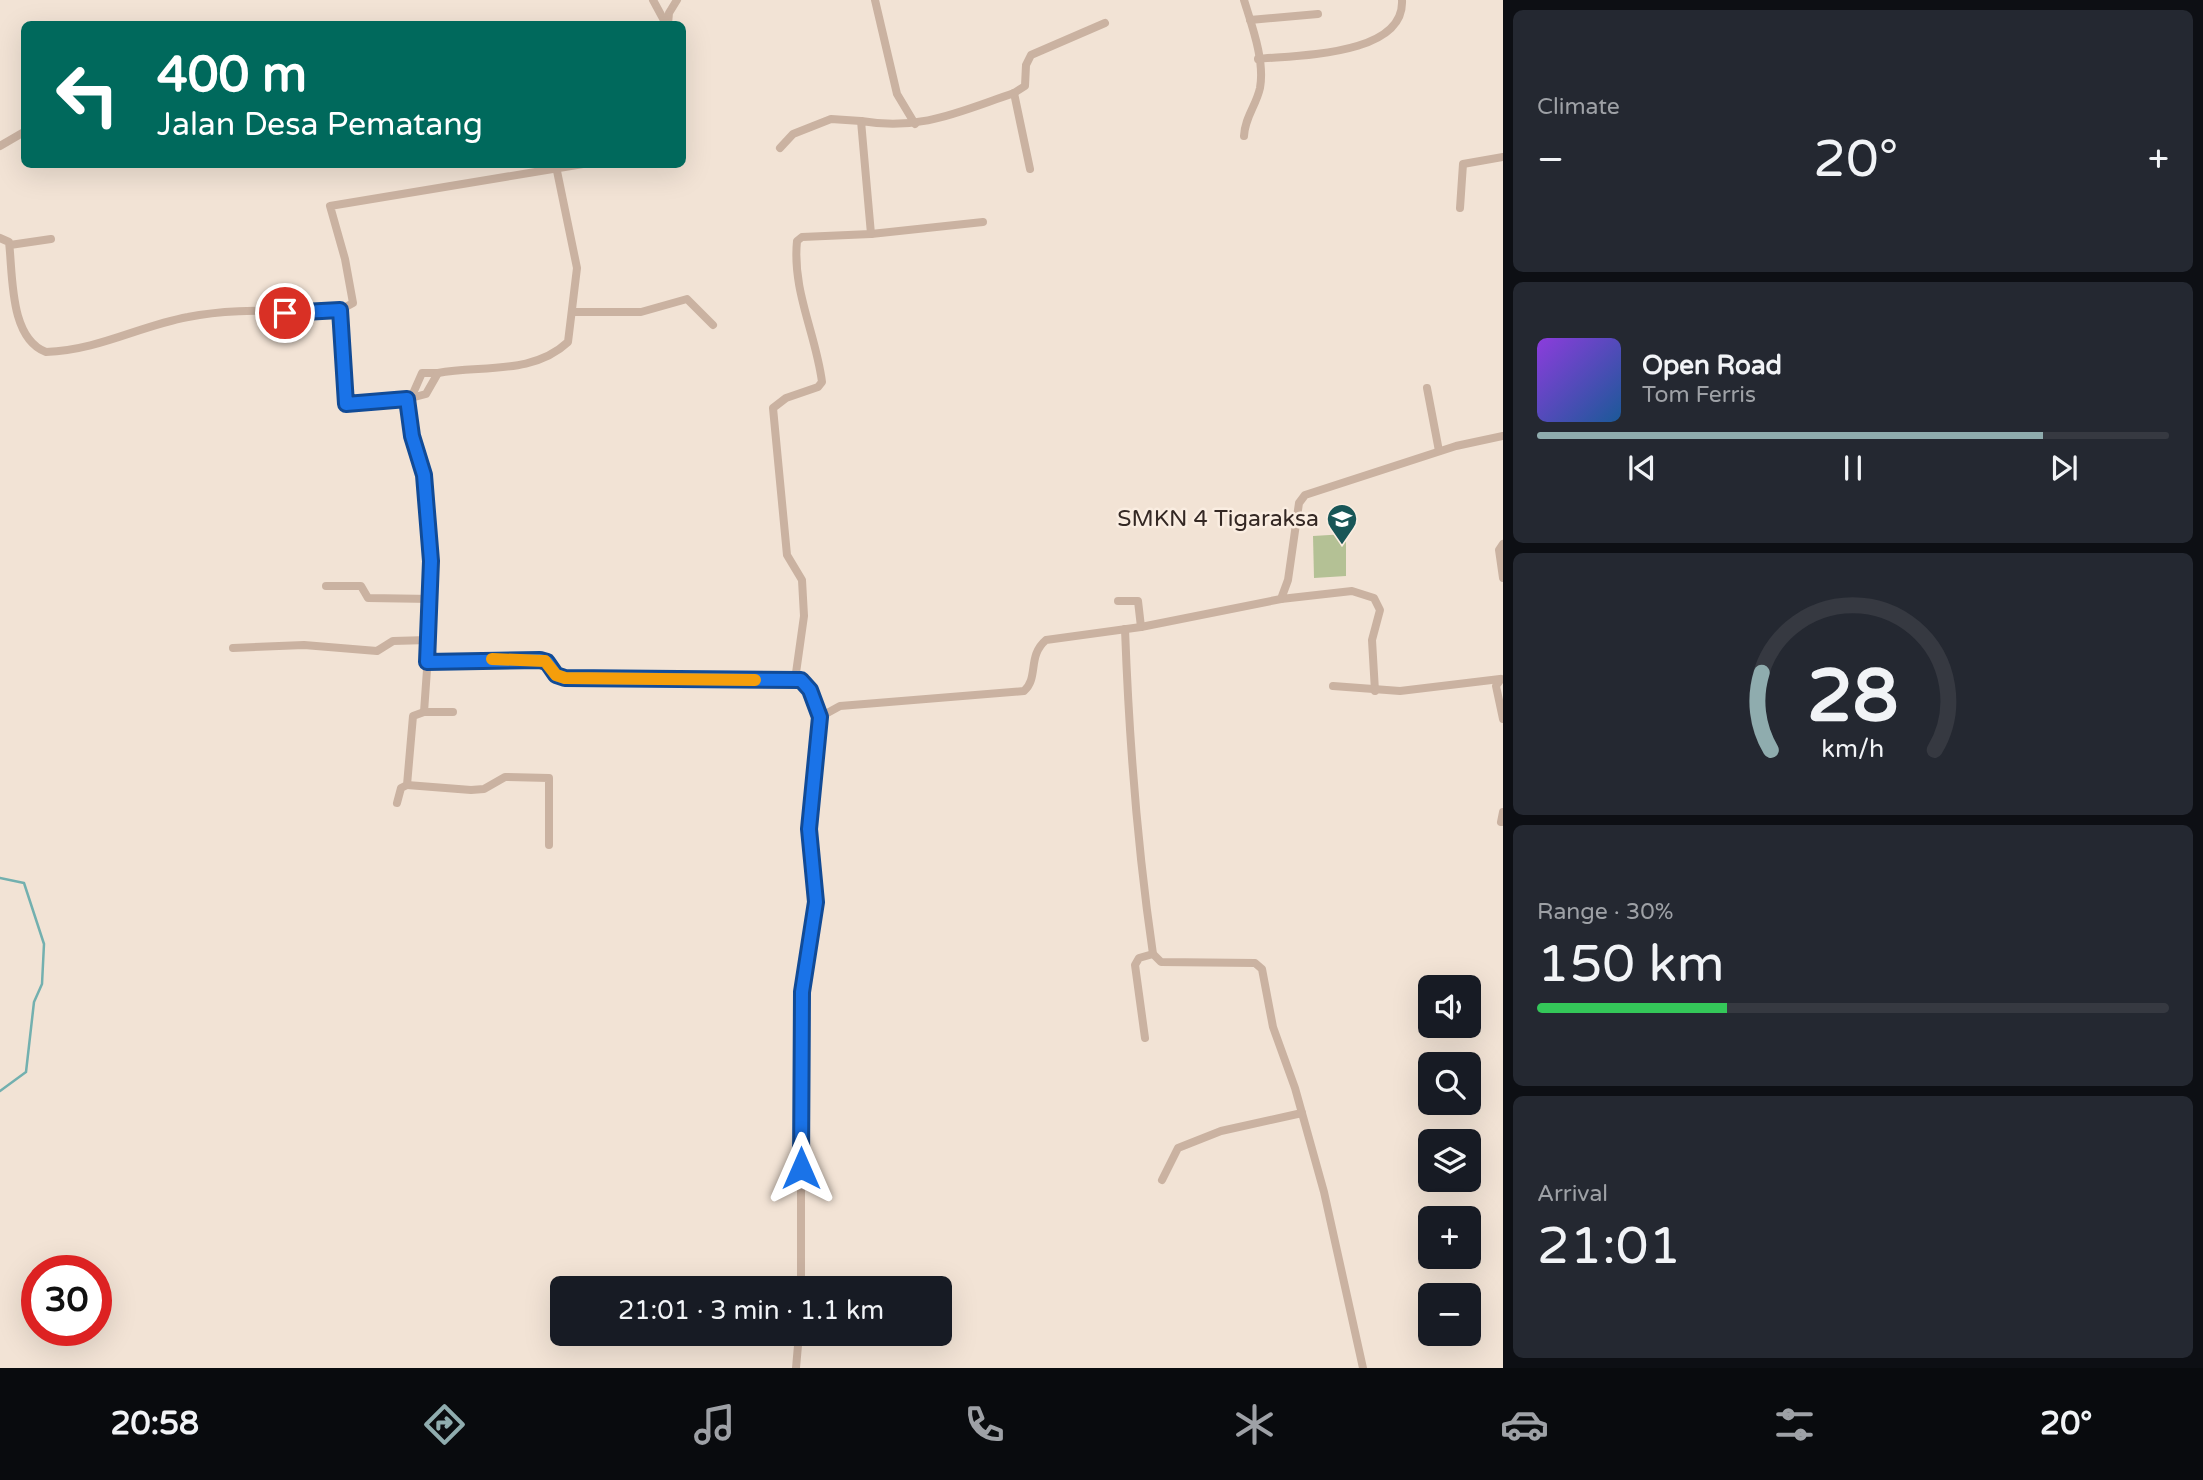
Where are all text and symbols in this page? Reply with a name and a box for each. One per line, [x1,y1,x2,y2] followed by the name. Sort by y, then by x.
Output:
[157,46,307,105] text: 400 m
[42,49,133,140] icon: left
[1537,93,1620,121] text: Climate
[157,106,483,144] text: Jalan Desa Pematang
[1813,128,1898,191] text: 20°
[1537,137,1564,183] text: −
[2148,137,2169,183] text: +
[255,283,315,343] pin
[266,294,304,332] icon: arrive
[1642,350,1782,381] text: Open Road
[1642,381,1756,409] text: Tom Ferris
[1623,449,1661,487] icon: previous
[1834,449,1872,487] icon: pause
[2045,449,2083,487] icon: next
[1325,502,1359,546] school or university icon: SMKN 4 Tigaraksa
[1117,505,1319,533] place label: SMKN 4 Tigaraksa
[1807,653,1899,741] text: 28
[1822,734,1884,764] text: km/h
[1537,898,1673,926] text: Range · 30%
[1537,933,1725,996] text: 150 km
[1418,975,1481,1346] map controls
[1418,975,1481,1038] button: sound
[1418,1052,1481,1115] button: search
[1418,1129,1481,1192] button: layers
[764,1131,838,1205] position arrow
[1537,1180,1608,1208] text: Arrival
[1418,1206,1481,1269] button: +
[1537,1215,1681,1278] text: 21:01
[21,1255,112,1346] speed limit sign: 30
[1418,1283,1481,1346] button: −
[618,1295,884,1326] text: 21:01 · 3 min · 1.1 km
[420,1400,469,1449] icon: directions
[690,1400,739,1449] icon: music
[960,1400,1009,1449] icon: phone
[1230,1400,1279,1449] icon: climate
[1500,1400,1549,1449] icon: car
[1770,1400,1819,1449] icon: filters
[110,1405,199,1443] text: 20:58
[2040,1405,2092,1443] text: 20°

